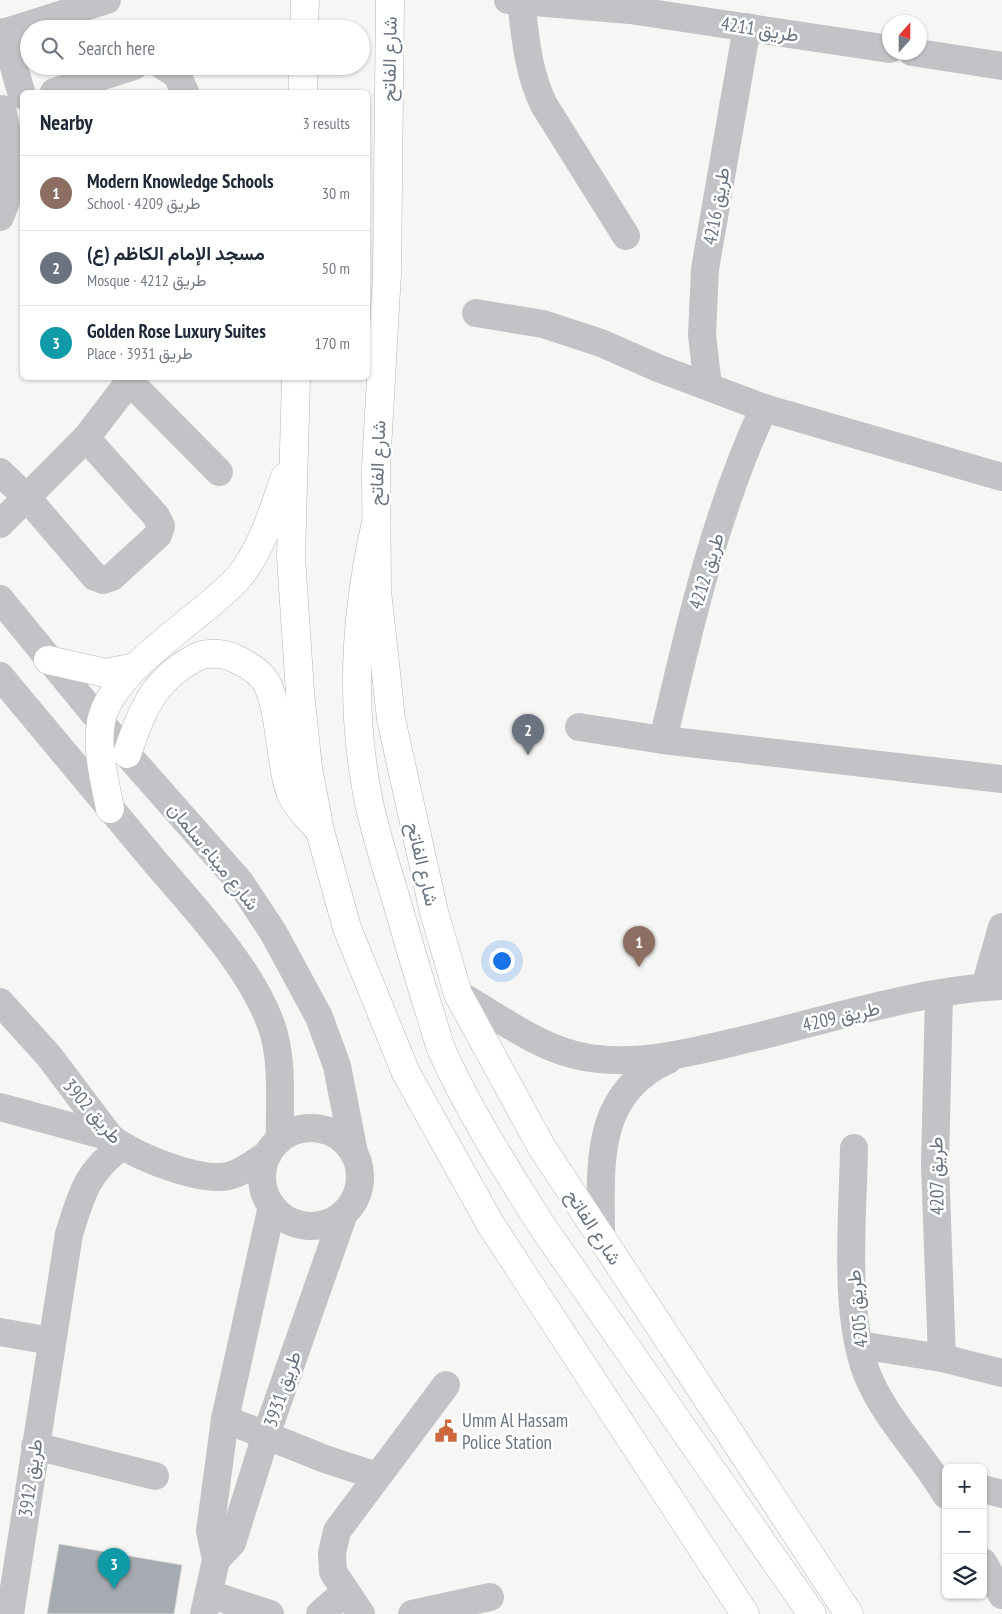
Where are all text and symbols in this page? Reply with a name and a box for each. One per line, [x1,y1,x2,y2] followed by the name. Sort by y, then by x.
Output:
[719,11,801,47] street label: طريق 4211
[882,15,927,60] north arrow
[376,16,404,102] street label: شارع الفاتح
[20,20,370,75] search box
[38,34,66,62] icon: search
[78,36,155,60] text: Search here
[40,109,93,136] text: Nearby
[303,113,350,133] text: 3 results
[697,165,735,247] street label: طريق 4216
[87,169,274,193] text: Modern Knowledge Schools
[52,183,60,203] text: 1
[322,183,350,203] text: 30 m
[87,193,200,213] text: School · طريق 4209
[87,241,265,265] text: مسجد الإمام الكاظم (ع)
[52,258,60,278] text: 2
[322,258,350,278] text: 50 m
[87,270,206,290] text: Mosque · طريق 4212
[87,319,266,343] text: Golden Rose Luxury Suites
[52,333,60,353] text: 3
[315,333,350,353] text: 170 m
[87,343,193,363] text: Place · طريق 3931
[364,420,392,506] street label: شارع الفاتح
[683,530,729,612] street label: طريق 4212
[512,714,544,755] pin: 2
[162,797,265,916] street label: شارع ميناء سلمان
[400,820,444,909] street label: شارع الفاتح
[623,926,655,967] pin: 1
[489,948,515,974] your location
[800,995,882,1037] street label: طريق 4209
[58,1073,128,1149] street label: طريق 3902
[923,1137,949,1215] street label: طريق 4207
[559,1185,627,1270] street label: شارع الفاتح
[841,1269,873,1349] street label: طريق 4205
[258,1348,306,1430] street label: طريق 3931
[462,1408,568,1454] place label: Umm Al Hassam Police Station
[433,1418,459,1444] public building icon: Umm Al Hassam Police Station
[13,1437,47,1519] street label: طريق 3912
[942,1464,987,1599] map controls
[942,1464,987,1509] button: +
[942,1509,987,1554] button: −
[98,1548,130,1589] pin: 3
[942,1554,987,1599] button: layers

